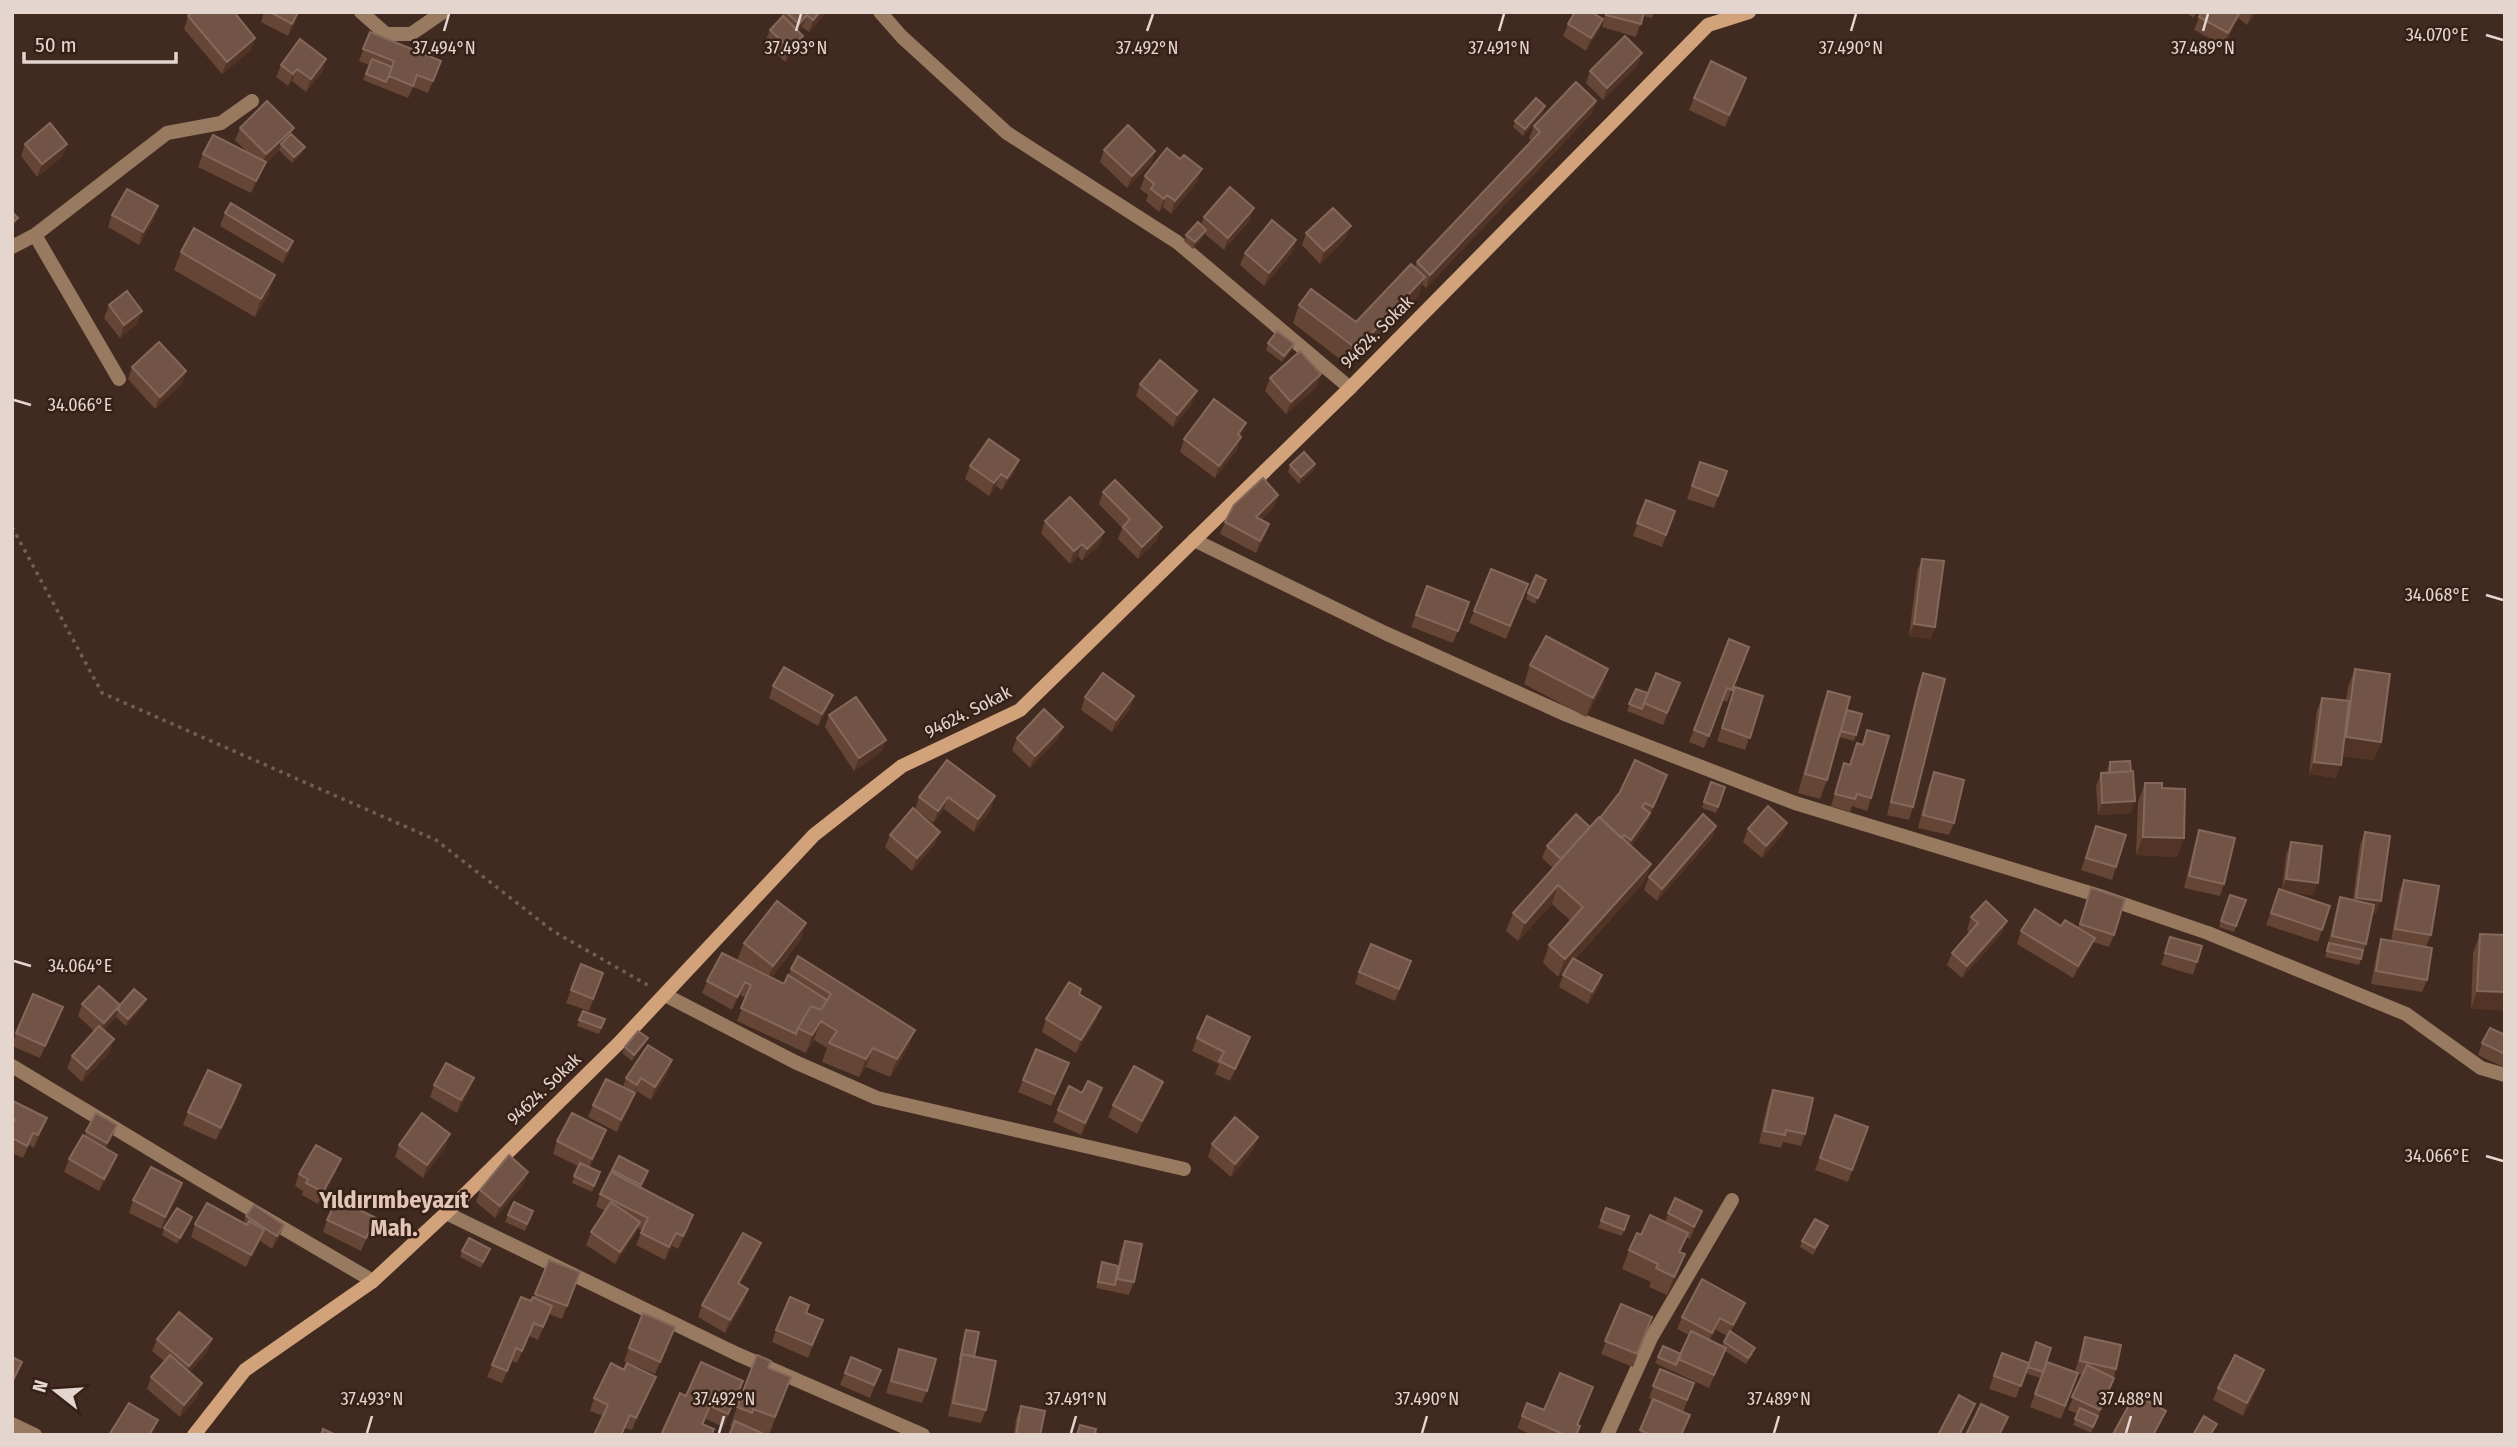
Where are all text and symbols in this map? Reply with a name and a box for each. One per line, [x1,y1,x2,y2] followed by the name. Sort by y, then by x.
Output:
[24,21,177,65] scale bar
[2406,24,2468,46] text: 34.070°E
[35,32,77,58] text: 50 m
[412,37,476,59] text: 37.494°N
[765,37,827,59] text: 37.493°N
[1116,37,1178,59] text: 37.492°N
[1468,37,1530,59] text: 37.491°N
[1819,37,1883,59] text: 37.490°N
[2171,37,2235,59] text: 37.489°N
[1336,291,1418,373] street label: 94624. Sokak
[48,394,112,416] text: 34.066°E
[2405,584,2469,606] text: 34.068°E
[921,681,1015,743] street label: 94624. Sokak
[48,955,112,977] text: 34.064°E
[502,1048,586,1130] street label: 94624. Sokak
[2405,1145,2469,1167] text: 34.066°E
[318,1186,469,1242] district label: Yıldırımbeyazıt Mah.
[21,1356,91,1426] north arrow
[28,1377,53,1395] text: N
[341,1388,403,1410] text: 37.493°N
[693,1388,755,1410] text: 37.492°N
[1045,1388,1107,1410] text: 37.491°N
[1395,1388,1459,1410] text: 37.490°N
[1747,1388,1811,1410] text: 37.489°N
[2099,1388,2163,1410] text: 37.488°N

